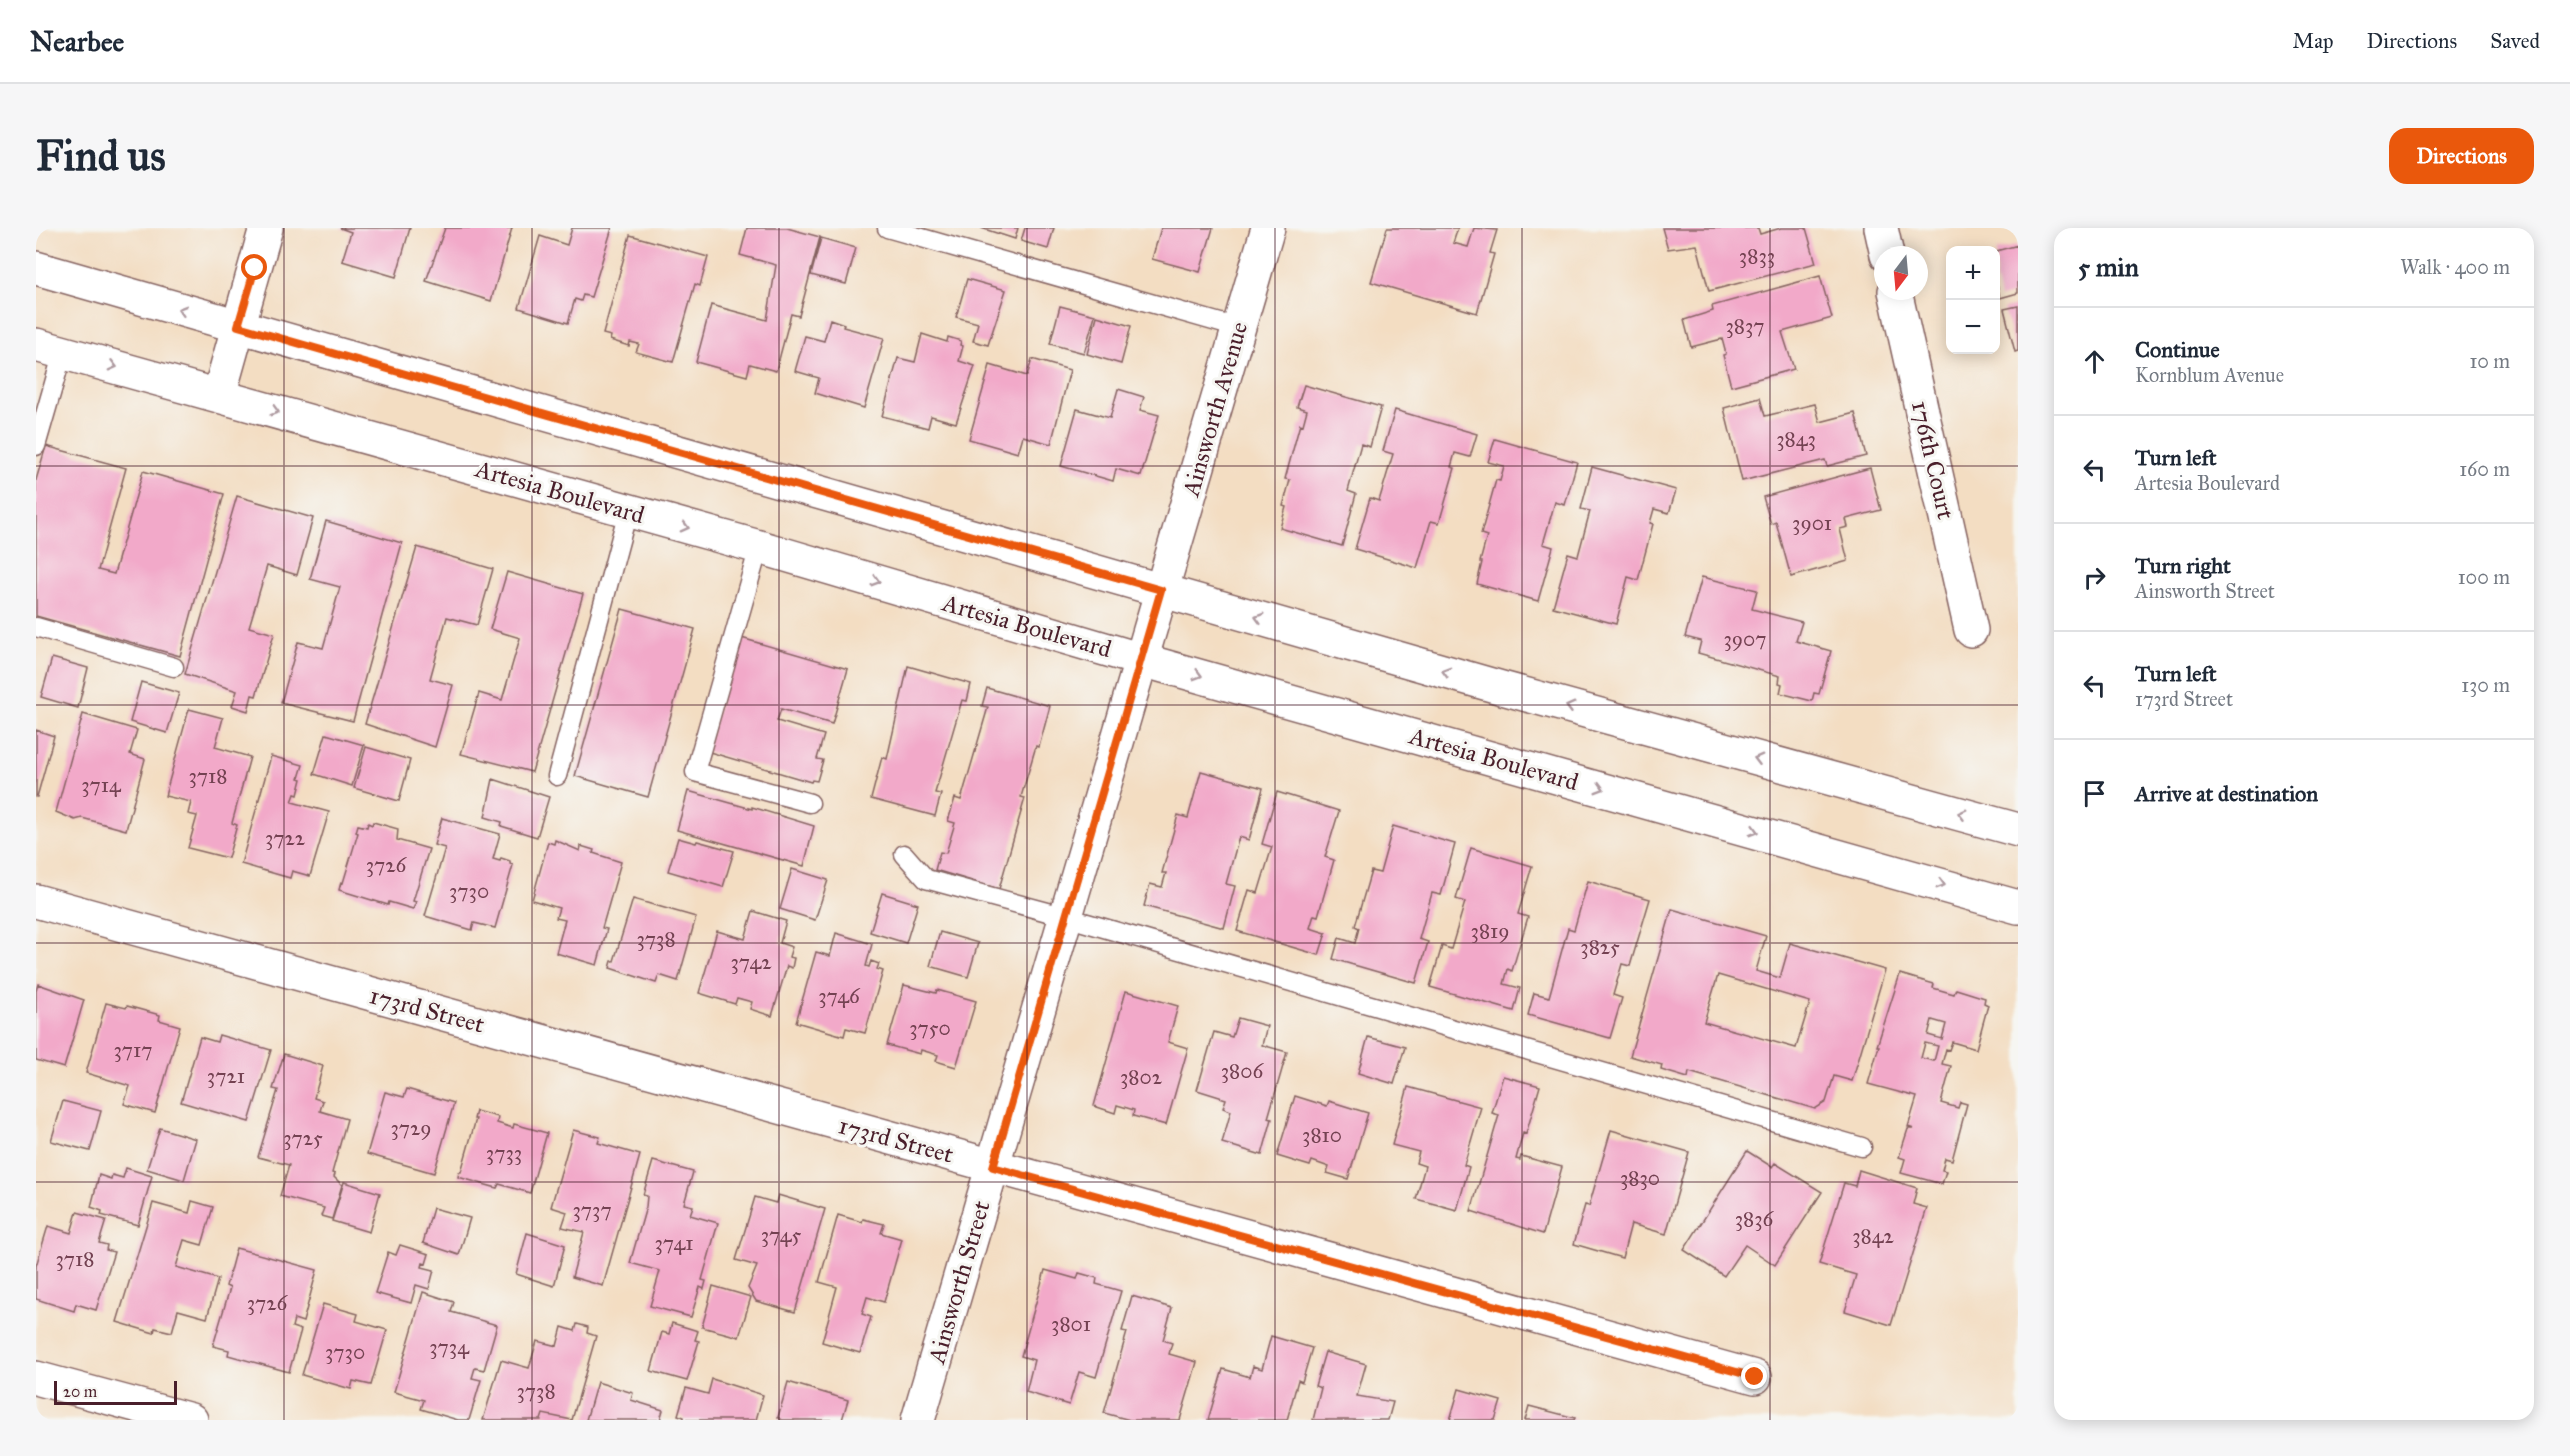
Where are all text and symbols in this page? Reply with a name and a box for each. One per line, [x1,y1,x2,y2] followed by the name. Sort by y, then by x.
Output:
[30,24,124,59] text: Nearbee
[2293,28,2334,54] text: Map
[2367,28,2457,54] text: Directions
[2490,28,2540,54] text: Saved
[2389,128,2534,184] button: Directions
[36,130,166,182] text: Find us
[1739,243,1775,269] house number: 3833
[1874,246,1928,300] north arrow
[1946,246,2000,354] map controls
[1946,246,2000,300] button: +
[2078,251,2139,283] text: 5 min
[241,254,267,280] route start
[2400,255,2510,279] text: Walk · 400 m
[1946,300,2000,354] button: −
[177,305,188,317] one-way arrow
[1725,313,1765,339] house number: 3837
[1175,318,1254,501] street label: Ainsworth Avenue
[2135,336,2220,363] text: Continue
[2078,345,2111,378] icon: ahead
[2469,349,2510,373] text: 10 m
[107,359,117,371] one-way arrow
[2135,363,2284,387] text: Kornblum Avenue
[1905,398,1961,523] street label: 176th Court
[269,404,280,416] one-way arrow
[1776,426,1816,452] house number: 3843
[2135,444,2217,471] text: Turn left
[471,453,648,530] street label: Artesia Boulevard
[2078,453,2111,486] icon: left
[2459,457,2510,481] text: 160 m
[2135,471,2280,495] text: Artesia Boulevard
[1792,510,1832,536] house number: 3901
[680,519,690,532] one-way arrow
[2135,552,2231,579] text: Turn right
[2078,561,2111,594] icon: right
[2458,565,2510,589] text: 100 m
[870,574,880,586] one-way arrow
[2135,579,2275,603] text: Ainsworth Street
[938,587,1115,664] street label: Artesia Boulevard
[1254,613,1265,625] one-way arrow
[1723,626,1767,652] house number: 3907
[2135,660,2217,687] text: Turn left
[1441,667,1452,679] one-way arrow
[1193,668,1203,681] one-way arrow
[2078,669,2111,702] icon: left
[2461,673,2510,697] text: 130 m
[2135,687,2233,711] text: 173rd Street
[1565,702,1576,714] one-way arrow
[1405,720,1582,797] street label: Artesia Boulevard
[1753,753,1763,766] one-way arrow
[188,763,228,789] house number: 3718
[81,772,122,798] house number: 3714
[2078,777,2111,810] icon: arrive
[2135,780,2318,807] text: Arrive at destination
[1594,781,1605,793] one-way arrow
[1957,809,1967,822] one-way arrow
[1748,824,1759,836] one-way arrow
[265,825,306,851] house number: 3722
[366,852,408,878] house number: 3726
[1935,877,1946,889] one-way arrow
[449,878,489,904] house number: 3730
[1471,918,1510,944] house number: 3819
[636,926,676,952] house number: 3738
[1580,934,1620,960] house number: 3825
[730,949,772,975] house number: 3742
[366,980,488,1040] street label: 173rd Street
[818,983,861,1009] house number: 3746
[909,1015,951,1041] house number: 3750
[113,1037,153,1063] house number: 3717
[1221,1058,1265,1084] house number: 3806
[207,1063,245,1089] house number: 3721
[1120,1064,1163,1090] house number: 3802
[835,1110,957,1170] street label: 173rd Street
[390,1115,432,1141] house number: 3729
[1302,1122,1342,1148] house number: 3810
[283,1125,323,1151] house number: 3725
[486,1140,522,1166] house number: 3733
[1620,1165,1660,1191] house number: 3830
[572,1197,612,1223] house number: 3737
[921,1197,997,1368] street label: Ainsworth Street
[1735,1206,1775,1232] house number: 3836
[761,1222,802,1248] house number: 3745
[1852,1223,1894,1249] house number: 3842
[654,1230,694,1256] house number: 3741
[55,1246,95,1272] house number: 3718
[247,1290,289,1316] house number: 3726
[1051,1311,1091,1337] house number: 3801
[429,1334,470,1360] house number: 3734
[325,1339,365,1365] house number: 3730
[1741,1363,1767,1389] route end
[54,1378,177,1406] scale bar
[516,1378,556,1404] house number: 3738
[63,1382,97,1401] text: 20 m

